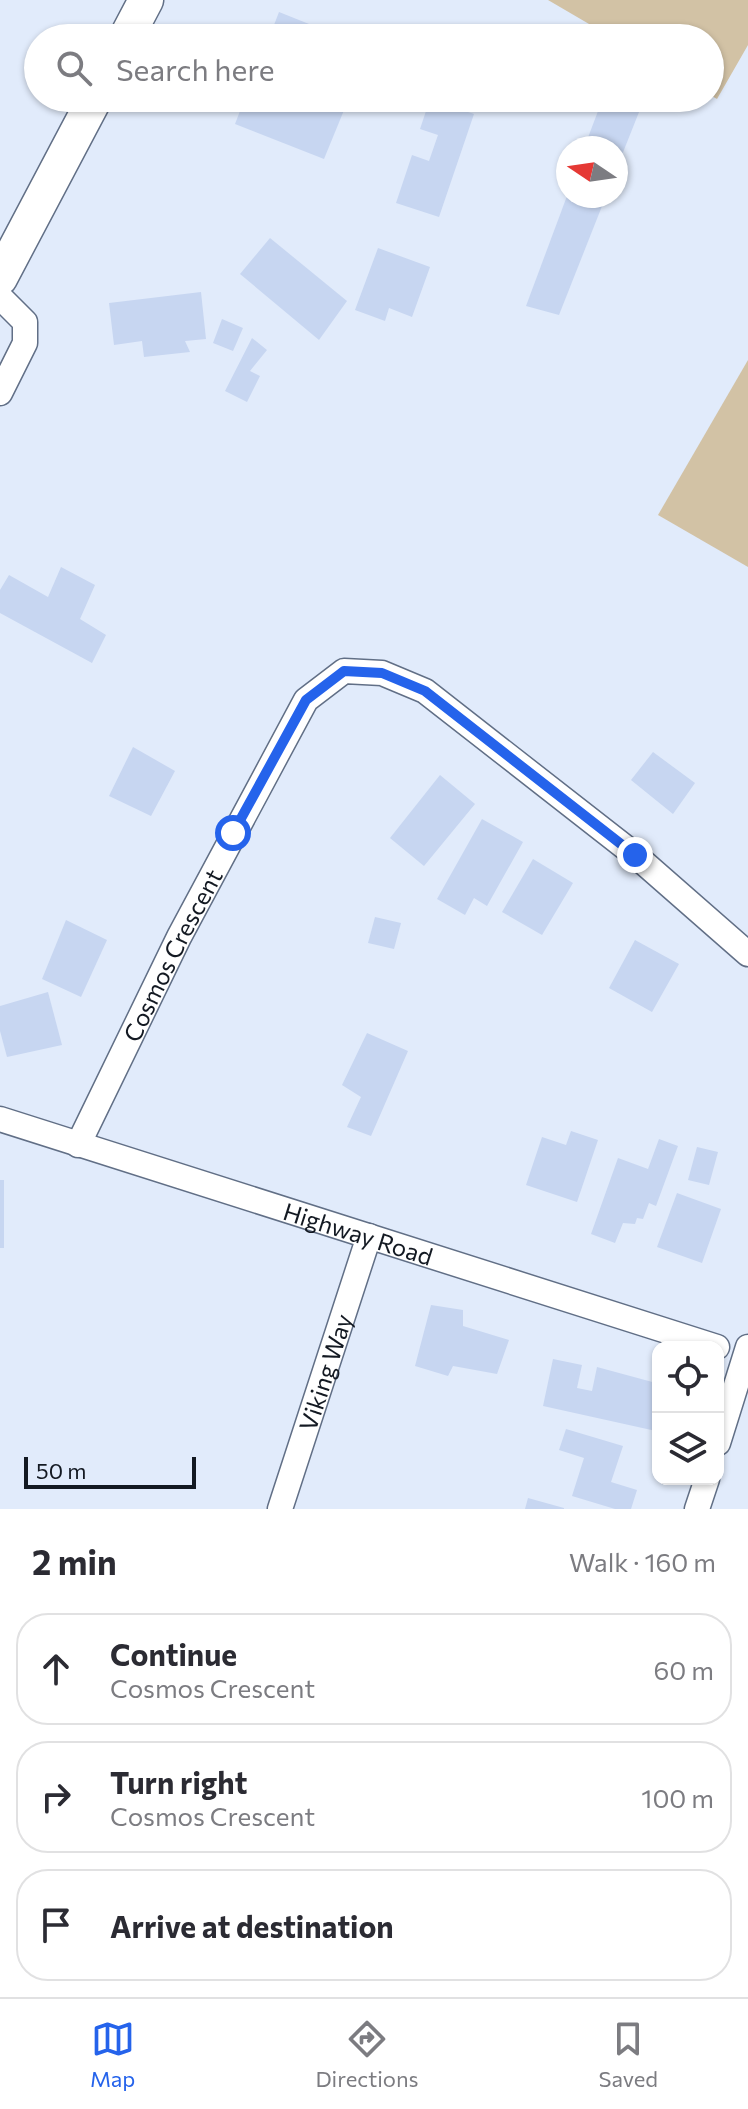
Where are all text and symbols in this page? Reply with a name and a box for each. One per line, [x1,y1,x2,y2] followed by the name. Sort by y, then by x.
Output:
[24,24,724,112] search box
[52,46,96,90] icon: search
[116,50,275,87] text: Search here
[556,136,628,208] north arrow
[215,815,251,851] route start
[617,837,653,873] route end
[116,863,228,1046] street label: Cosmos Crescent
[280,1196,437,1270] street label: Highway Road
[292,1310,357,1434] street label: Viking Way
[652,1341,724,1485] map controls
[652,1341,724,1413] button: locate
[652,1413,724,1485] button: layers
[24,1453,196,1489] scale bar
[36,1457,86,1484] text: 50 m
[32,1540,117,1582] text: 2 min
[569,1546,716,1577] text: Walk · 160 m
[110,1635,237,1672] text: Continue
[34,1647,78,1691] icon: ahead
[654,1654,714,1685] text: 60 m
[110,1672,315,1703] text: Cosmos Crescent
[110,1763,247,1800] text: Turn right
[34,1775,78,1819] icon: right
[641,1782,714,1813] text: 100 m
[110,1800,315,1831] text: Cosmos Crescent
[34,1903,78,1947] icon: arrive
[110,1907,394,1944] text: Arrive at destination
[90,2017,135,2092] tab: Map
[315,2017,419,2092] tab: Directions
[599,2017,658,2092] tab: Saved

